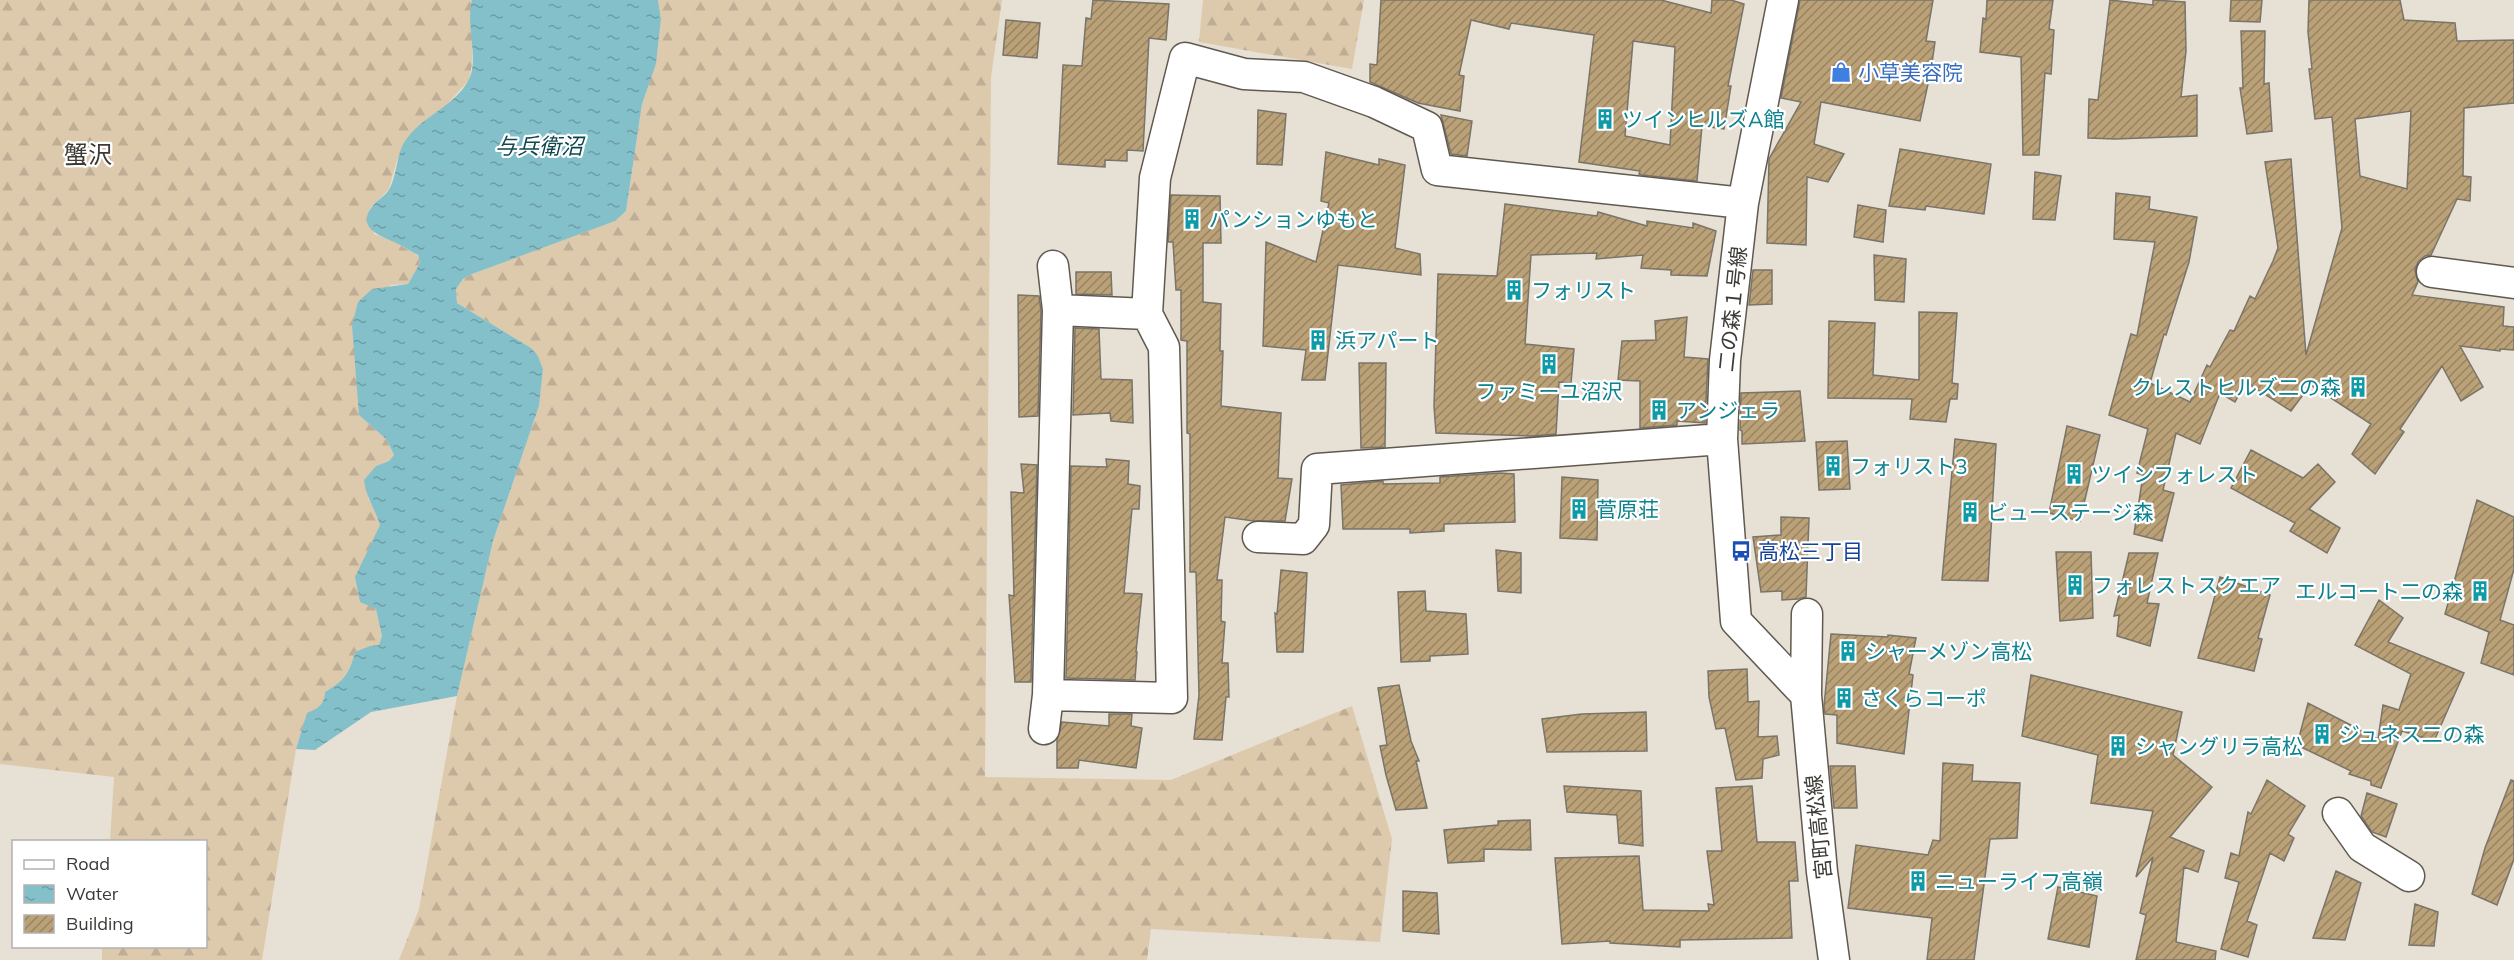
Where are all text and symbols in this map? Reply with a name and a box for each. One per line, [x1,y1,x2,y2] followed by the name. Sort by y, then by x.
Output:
[1858,59,1963,85] place label: 小草美容院
[1829,60,1853,84] shop icon: 小草美容院
[1622,106,1784,132] place label: ツインヒルズA館
[1593,107,1617,131] building icon: ツインヒルズA館
[495,132,586,160] water label: 与兵衛沼
[64,139,112,169] district label: 蟹沢
[1209,206,1378,232] place label: パンションゆもと
[1180,207,1204,231] building icon: パンションゆもと
[1712,245,1752,373] street label: 二の森１号線
[1531,277,1636,303] place label: フォリスト
[1502,278,1526,302] building icon: フォリスト
[1335,327,1440,353] place label: 浜アパート
[1306,328,1330,352] building icon: 浜アパート
[1537,352,1561,376] building icon: ファミーユ沼沢
[2131,374,2341,400] place label: クレストヒルズ二の森
[2346,375,2370,399] building icon: クレストヒルズ二の森
[1476,378,1623,404] place label: ファミーユ沼沢
[1676,397,1780,423] place label: アンジェラ
[1647,398,1671,422] building icon: アンジェラ
[1850,453,1968,479] place label: フォリスト3
[1821,454,1845,478] building icon: フォリスト3
[2091,461,2258,487] place label: ツインフォレスト
[2062,462,2086,486] building icon: ツインフォレスト
[1596,496,1659,522] place label: 菅原荘
[1567,497,1591,521] building icon: 菅原荘
[1987,499,2154,525] place label: ビューステージ森
[1958,500,1982,524] building icon: ビューステージ森
[1758,538,1863,564] place label: 高松三丁目
[1729,539,1753,563] bus stop icon: 高松三丁目
[2092,572,2281,598] place label: フォレストスクエア
[2063,573,2087,597] building icon: フォレストスクエア
[2295,578,2463,604] place label: エルコート二の森
[2468,579,2492,603] building icon: エルコート二の森
[1865,638,2032,664] place label: シャーメゾン高松
[1836,639,1860,663] building icon: シャーメゾン高松
[1861,685,1987,711] place label: さくらコーポ
[1832,686,1856,710] building icon: さくらコーポ
[2339,721,2485,747] place label: ジュネス二の森
[2310,722,2334,746] building icon: ジュネス二の森
[2135,733,2303,759] place label: シャングリラ高松
[2106,734,2130,758] building icon: シャングリラ高松
[1800,773,1836,881] street label: 宮町高松線
[12,840,207,948] legend
[66,852,110,875] text: Road
[1935,868,2103,894] place label: ニューライフ高嶺
[1906,869,1930,893] building icon: ニューライフ高嶺
[66,882,119,905] text: Water
[66,912,134,935] text: Building

